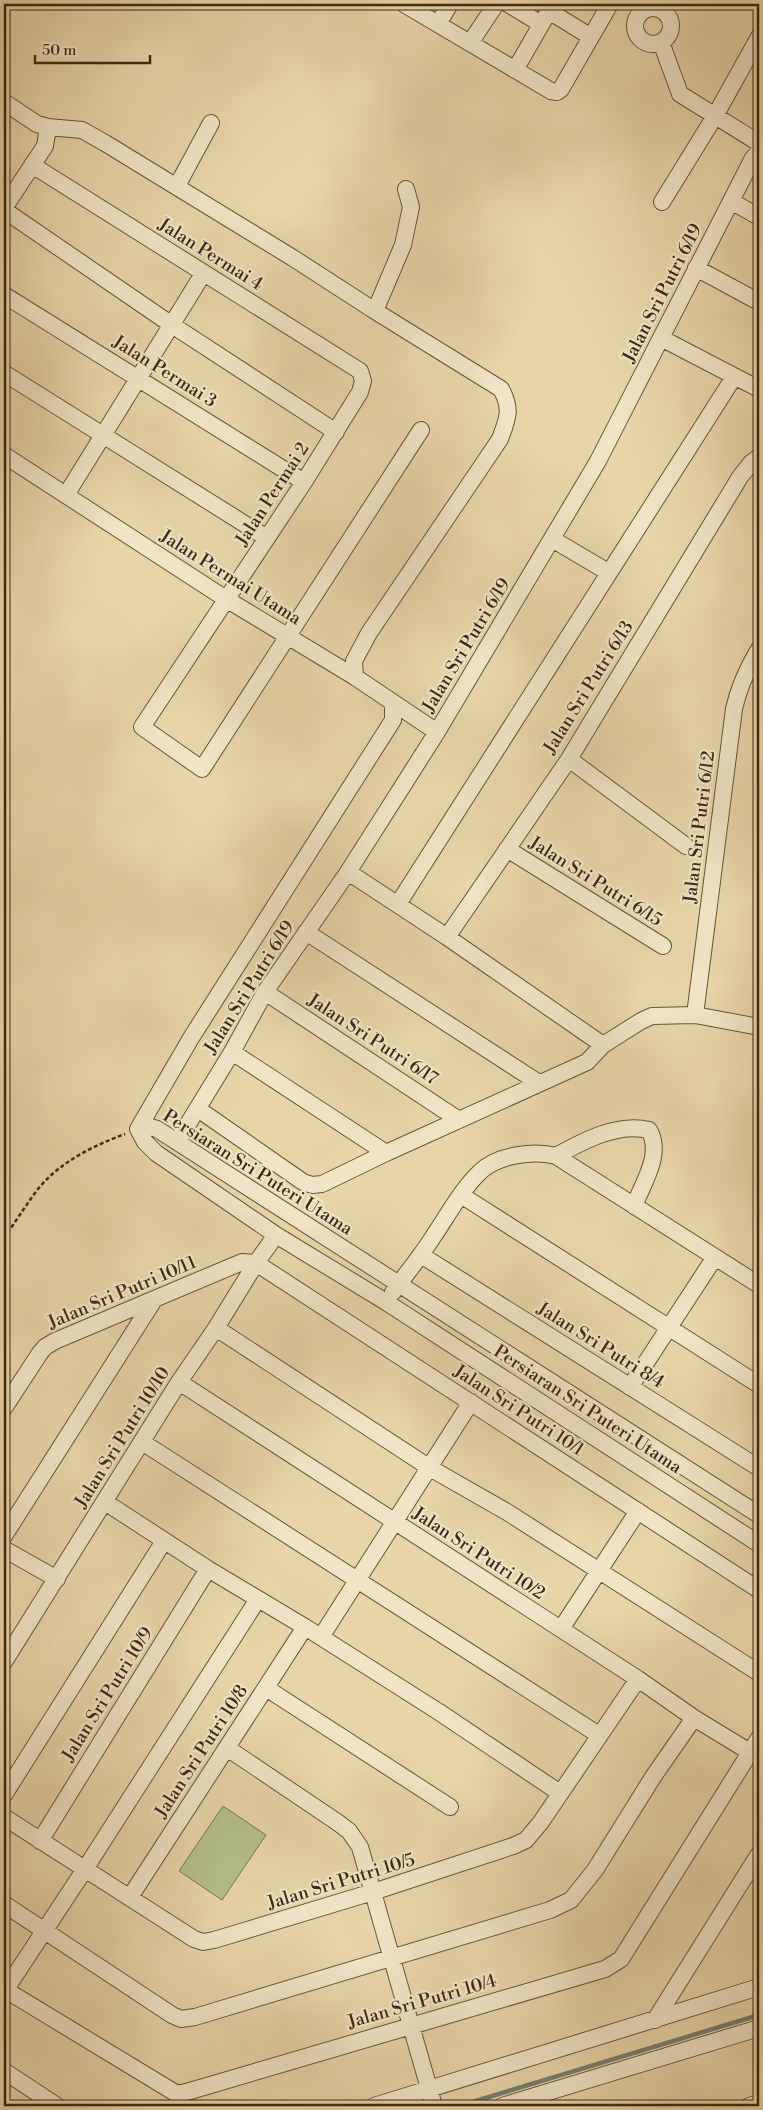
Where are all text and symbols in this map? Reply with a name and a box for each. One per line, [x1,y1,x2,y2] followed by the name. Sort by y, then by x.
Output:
[35,32,150,64] scale bar
[42,41,76,60] text: 50 m
[153,213,268,296] street label: Jalan Permai 4
[617,220,707,367] street label: Jalan Sri Putri 6/19
[108,330,221,413] street label: Jalan Permai 3
[230,438,314,551] street label: Jalan Permai 2
[155,524,306,631] street label: Jalan Permai Utama
[417,574,516,718] street label: Jalan Sri Putri 6/19
[538,616,639,759] street label: Jalan Sri Putri 6/13
[679,750,720,906] street label: Jalan Sri Putri 6/12
[524,831,667,932] street label: Jalan Sri Putri 6/15
[199,916,300,1059] street label: Jalan Sri Putri 6/19
[302,988,442,1090] street label: Jalan Sri Putri 6/17
[158,1104,358,1241] street label: Persiaran Sri Puteri Utama
[43,1251,200,1335] street label: Jalan Sri Putri 10/11
[532,1297,669,1394] street label: Jalan Sri Putri 8/4
[489,1340,687,1479] street label: Persiaran Sri Puteri Utama
[448,1359,588,1461] street label: Jalan Sri Putri 10/1
[69,1362,175,1513] street label: Jalan Sri Putri 10/10
[407,1501,549,1605] street label: Jalan Sri Putri 10/2
[56,1623,158,1767] street label: Jalan Sri Putri 10/9
[149,1680,253,1823] street label: Jalan Sri Putri 10/8
[264,1848,418,1915] street label: Jalan Sri Putri 10/5
[344,1969,500,2034] street label: Jalan Sri Putri 10/4

